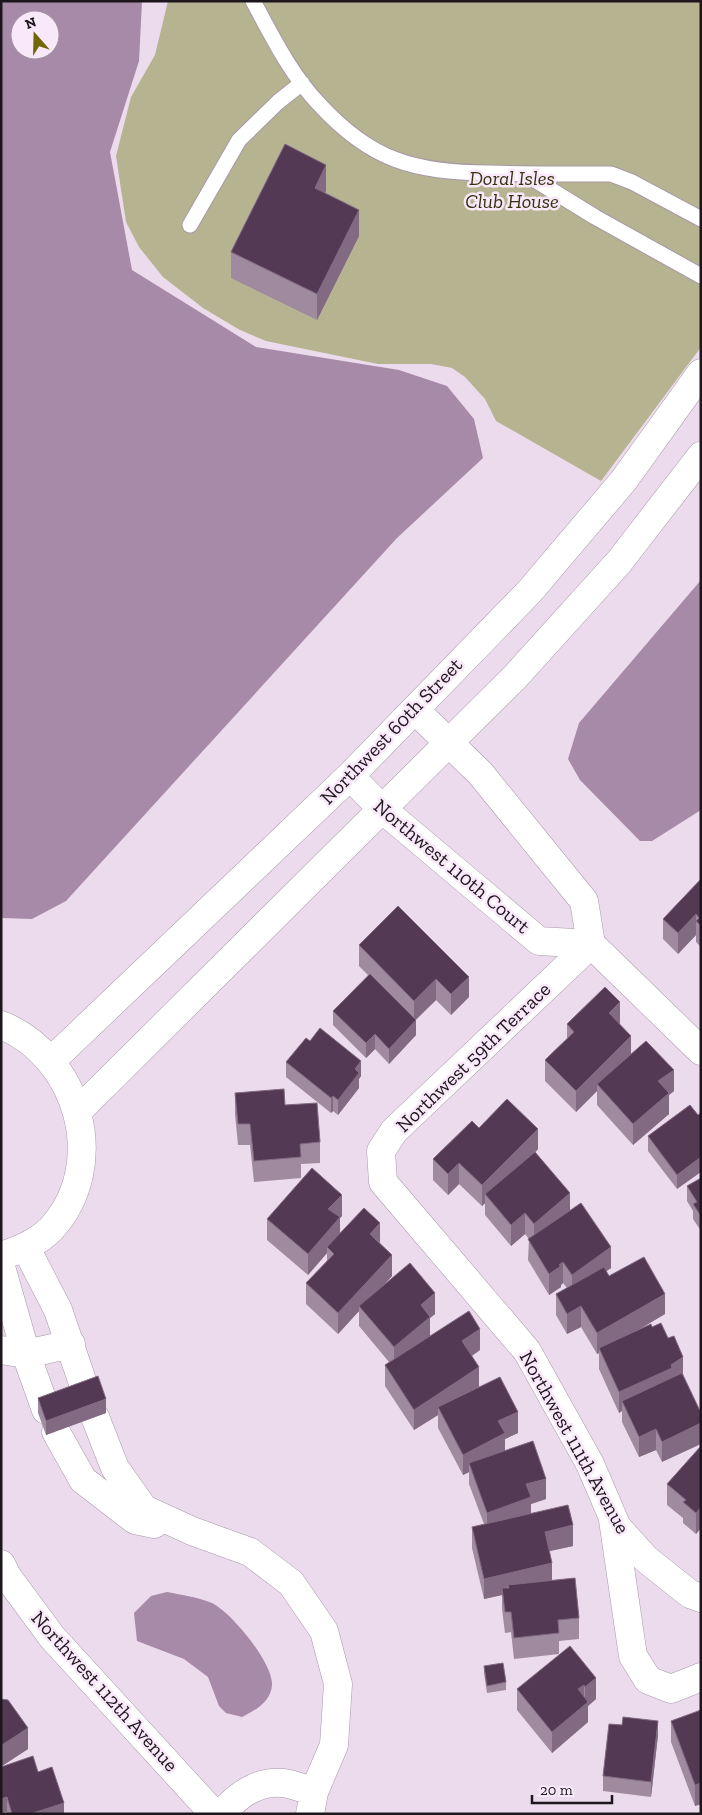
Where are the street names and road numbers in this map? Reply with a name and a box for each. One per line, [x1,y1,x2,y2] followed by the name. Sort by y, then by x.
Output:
[315,652,467,809] street label: Northwest 60th Street
[369,794,535,939] street label: Northwest 110th Court
[391,977,555,1137] street label: Northwest 59th Terrace
[515,1346,635,1538] street label: Northwest 111th Avenue
[27,1606,183,1776] street label: Northwest 112th Avenue

